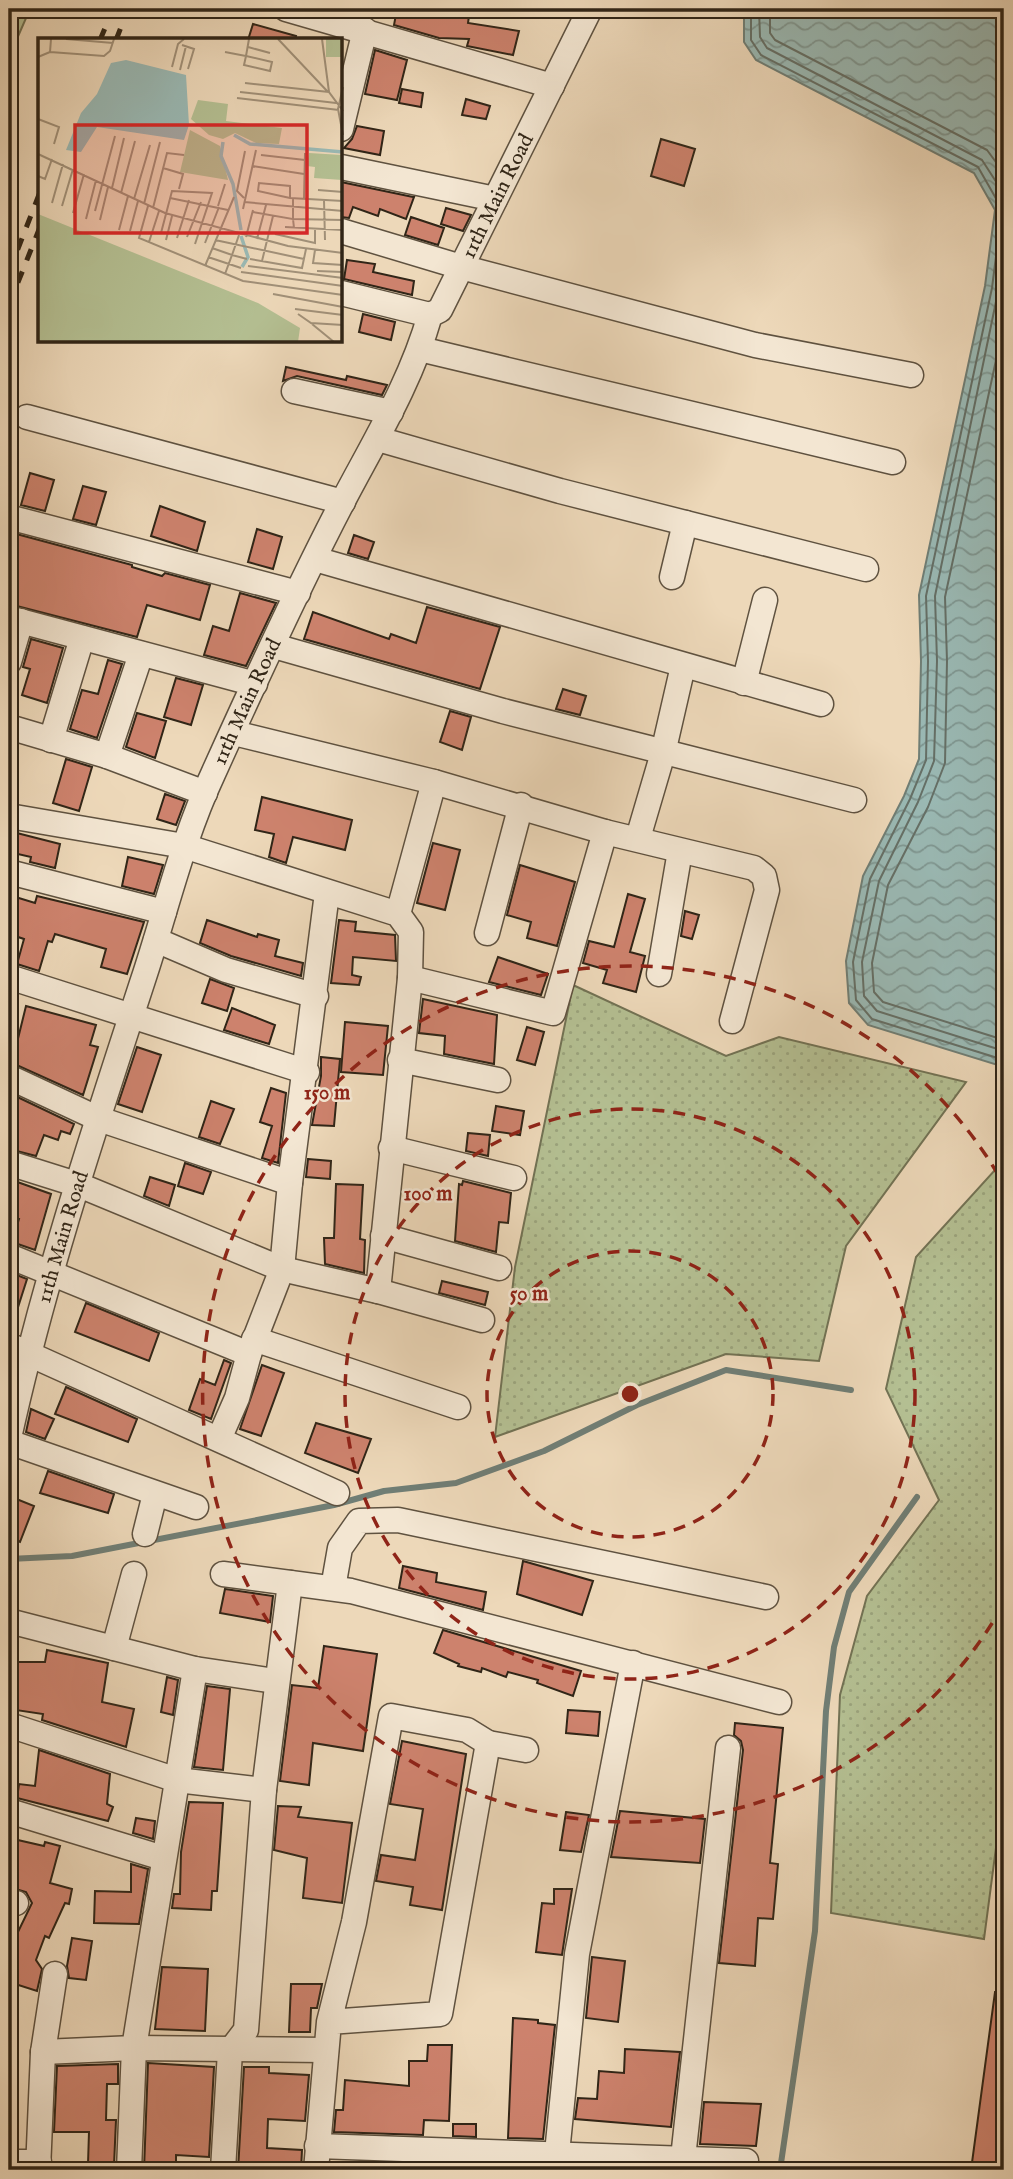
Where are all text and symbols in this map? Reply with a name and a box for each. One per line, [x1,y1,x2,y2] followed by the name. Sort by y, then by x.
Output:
[38,38,343,343] inset map
[456,129,541,264] street label: 11th Main Road
[207,634,289,770] street label: 11th Main Road
[304,1080,351,1107] text: 150 m
[31,1167,96,1306] street label: 11th Main Road
[403,1181,453,1208] text: 100 m
[510,1281,549,1308] text: 50 m
[618,1382,642,1406] centre of rings

